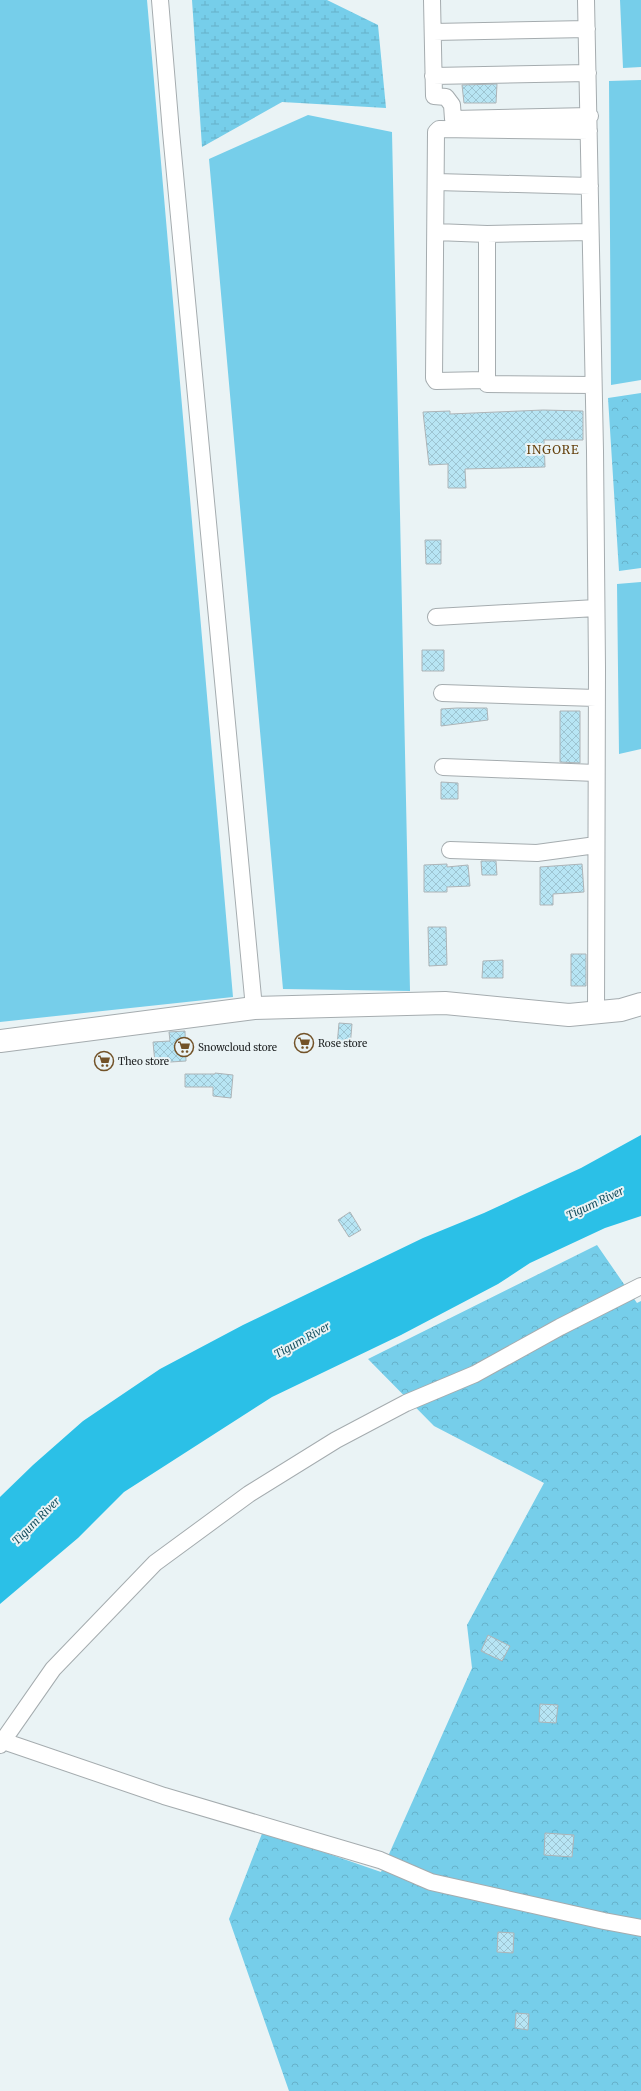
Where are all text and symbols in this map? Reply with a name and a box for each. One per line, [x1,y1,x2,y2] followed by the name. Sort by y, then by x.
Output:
[526,442,580,457] district label: INGORE
[293,1032,315,1054] supermarket icon: Rose store
[173,1036,195,1058] supermarket icon: Snowcloud store
[318,1037,367,1050] place label: Rose store
[198,1041,277,1054] place label: Snowcloud store
[93,1050,115,1072] supermarket icon: Theo store
[118,1055,169,1068] place label: Theo store
[564,1183,626,1222] water label: Tigum River
[272,1319,333,1361] water label: Tigum River
[9,1494,63,1548] water label: Tigum River

